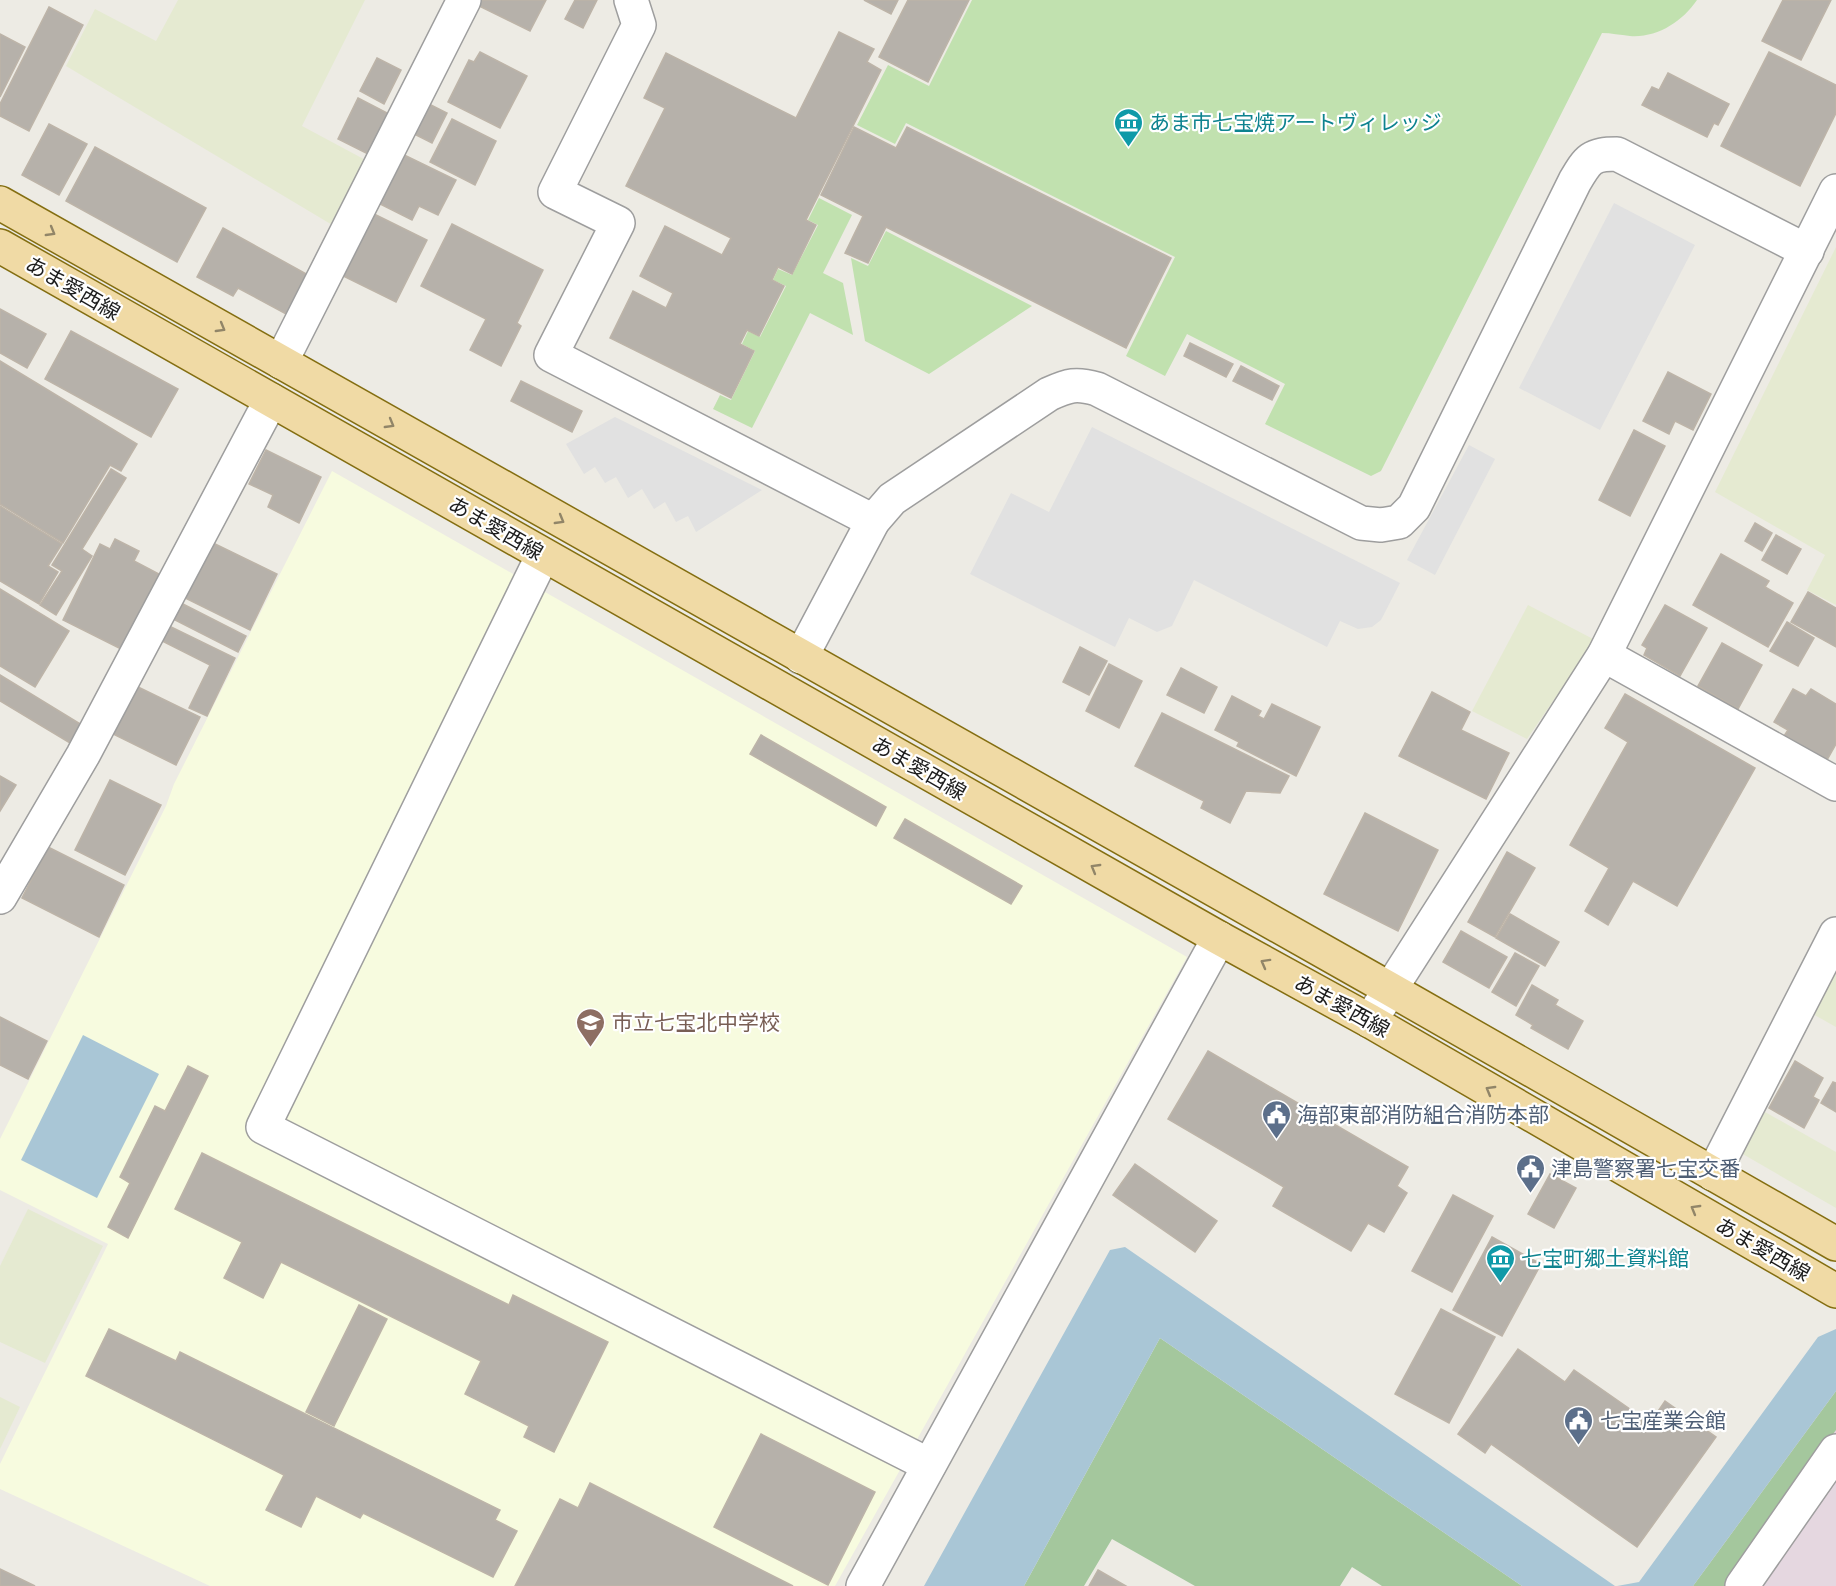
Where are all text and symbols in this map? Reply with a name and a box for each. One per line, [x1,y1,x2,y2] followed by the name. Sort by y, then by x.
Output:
[1112,106,1144,148] museum icon: あま市七宝焼アートヴィレッジ
[1149,111,1442,134] place label: あま市七宝焼アートヴィレッジ
[45,224,55,236] one-way arrow
[22,252,124,324] street label: あま愛西線
[214,320,225,332] one-way arrow
[384,417,394,428] one-way arrow
[445,492,547,564] street label: あま愛西線
[554,513,564,524] one-way arrow
[868,732,970,804] street label: あま愛西線
[1091,863,1101,875] one-way arrow
[1261,959,1271,970] one-way arrow
[1291,970,1393,1042] street label: あま愛西線
[575,1006,607,1048] school or university icon: 市立七宝北中学校
[612,1011,780,1034] place label: 市立七宝北中学校
[1485,1086,1496,1097] one-way arrow
[1260,1098,1292,1140] public building icon: 海部東部消防組合消防本部
[1297,1103,1549,1126] place label: 海部東部消防組合消防本部
[1514,1152,1546,1194] public building icon: 津島警察署七宝交番
[1551,1157,1740,1180] place label: 津島警察署七宝交番
[1690,1204,1701,1216] one-way arrow
[1712,1213,1814,1285] street label: あま愛西線
[1484,1242,1516,1284] museum icon: 七宝町郷土資料館
[1521,1247,1689,1270] place label: 七宝町郷土資料館
[1563,1404,1595,1446] public building icon: 七宝産業会館
[1600,1409,1726,1432] place label: 七宝産業会館

